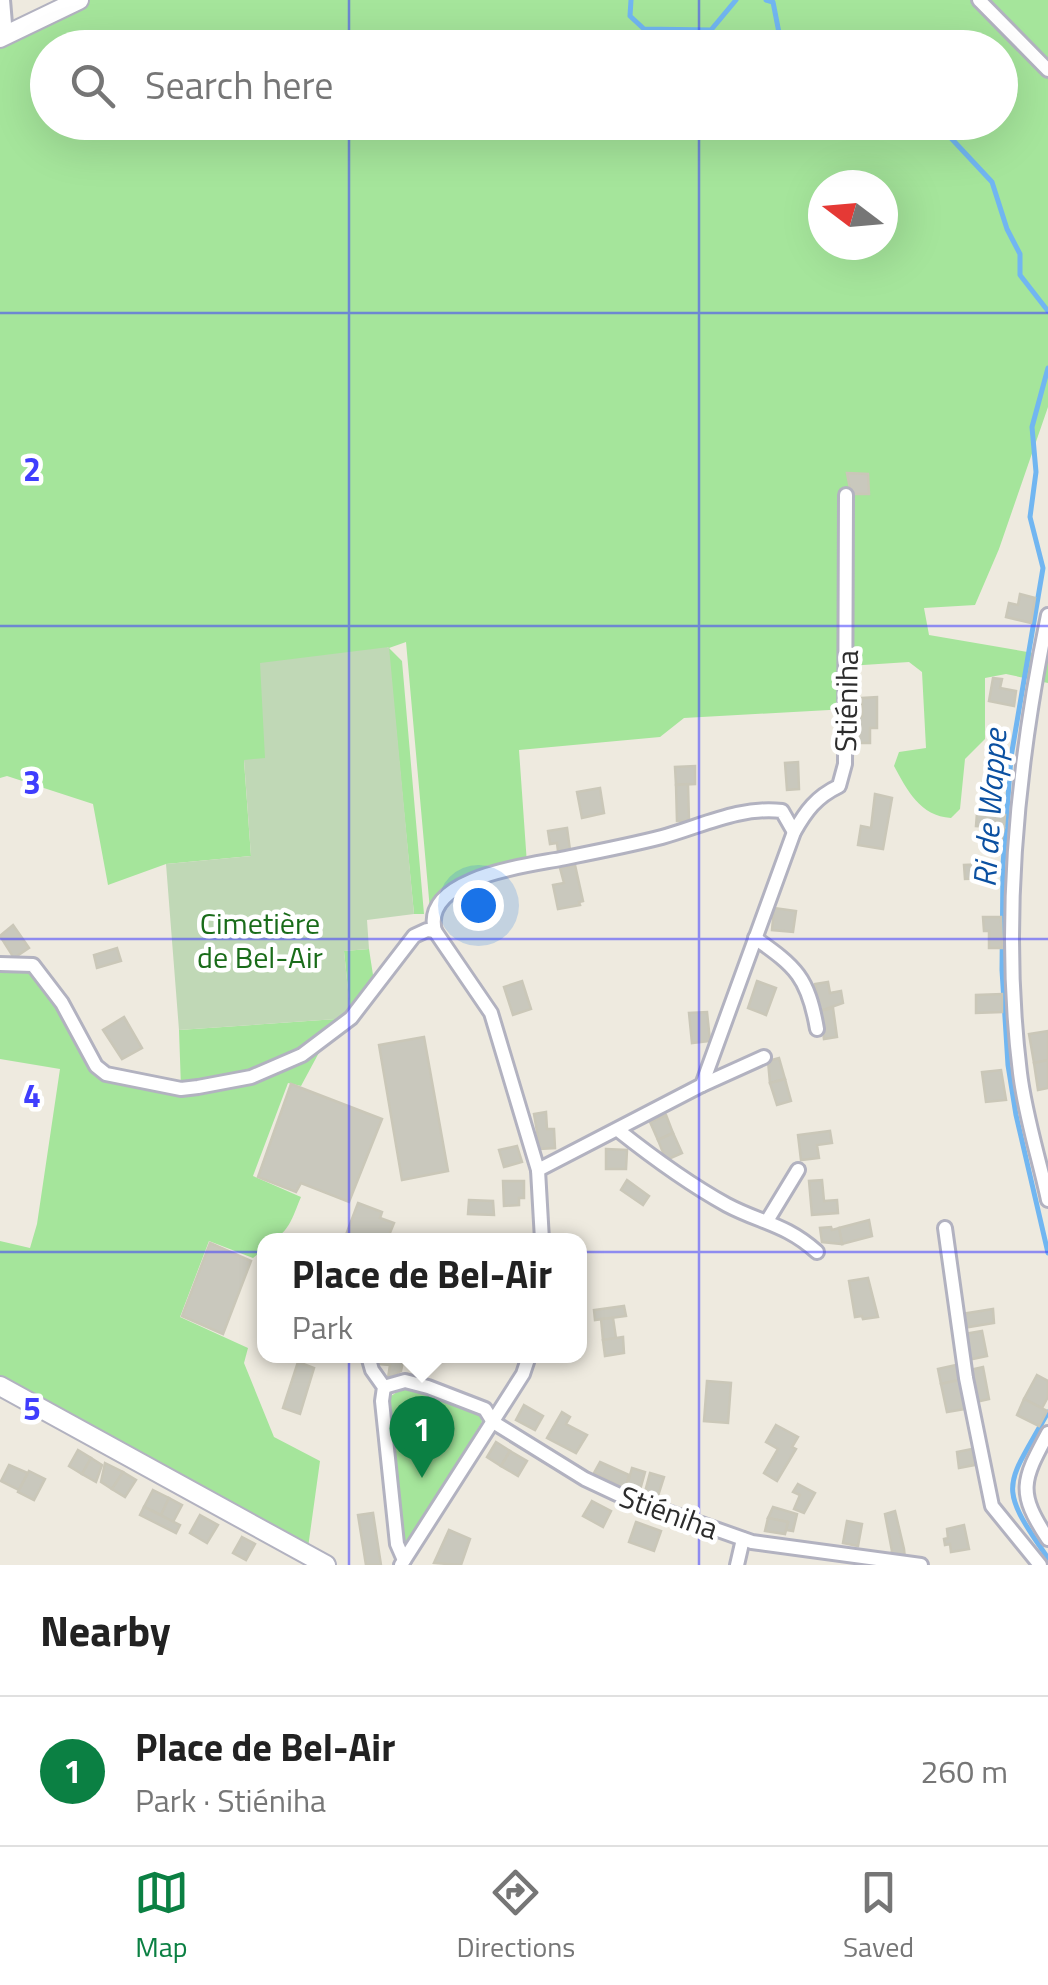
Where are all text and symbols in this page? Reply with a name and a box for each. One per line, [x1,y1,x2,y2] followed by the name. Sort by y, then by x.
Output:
[30,30,1018,140] search box
[145,56,333,114] text: Search here
[65,58,120,113] icon: search
[808,170,898,260] north arrow
[23,445,41,493] text: 2
[822,650,870,752] street label: Stiéniha
[960,725,1019,889] water label: Ri de Wappe
[23,758,41,806] text: 3
[453,880,504,931] your location
[197,900,323,980] park label: Cimetière de Bel-Air
[23,1071,41,1119] text: 4
[257,1233,587,1363] popup
[292,1245,552,1303] text: Place de Bel-Air
[292,1303,353,1351] text: Park
[23,1384,41,1432] text: 5
[390,1396,454,1478] pin: 1
[613,1473,725,1551] street label: Stiéniha
[40,1598,171,1662] text: Nearby
[135,1718,395,1776] text: Place de Bel-Air
[64,1747,81,1795] text: 1
[920,1747,1008,1795] text: 260 m
[135,1776,326,1824] text: Park · Stiéniha
[134,1865,189,1968] tab: Map
[457,1865,575,1968] tab: Directions
[843,1865,914,1968] tab: Saved

